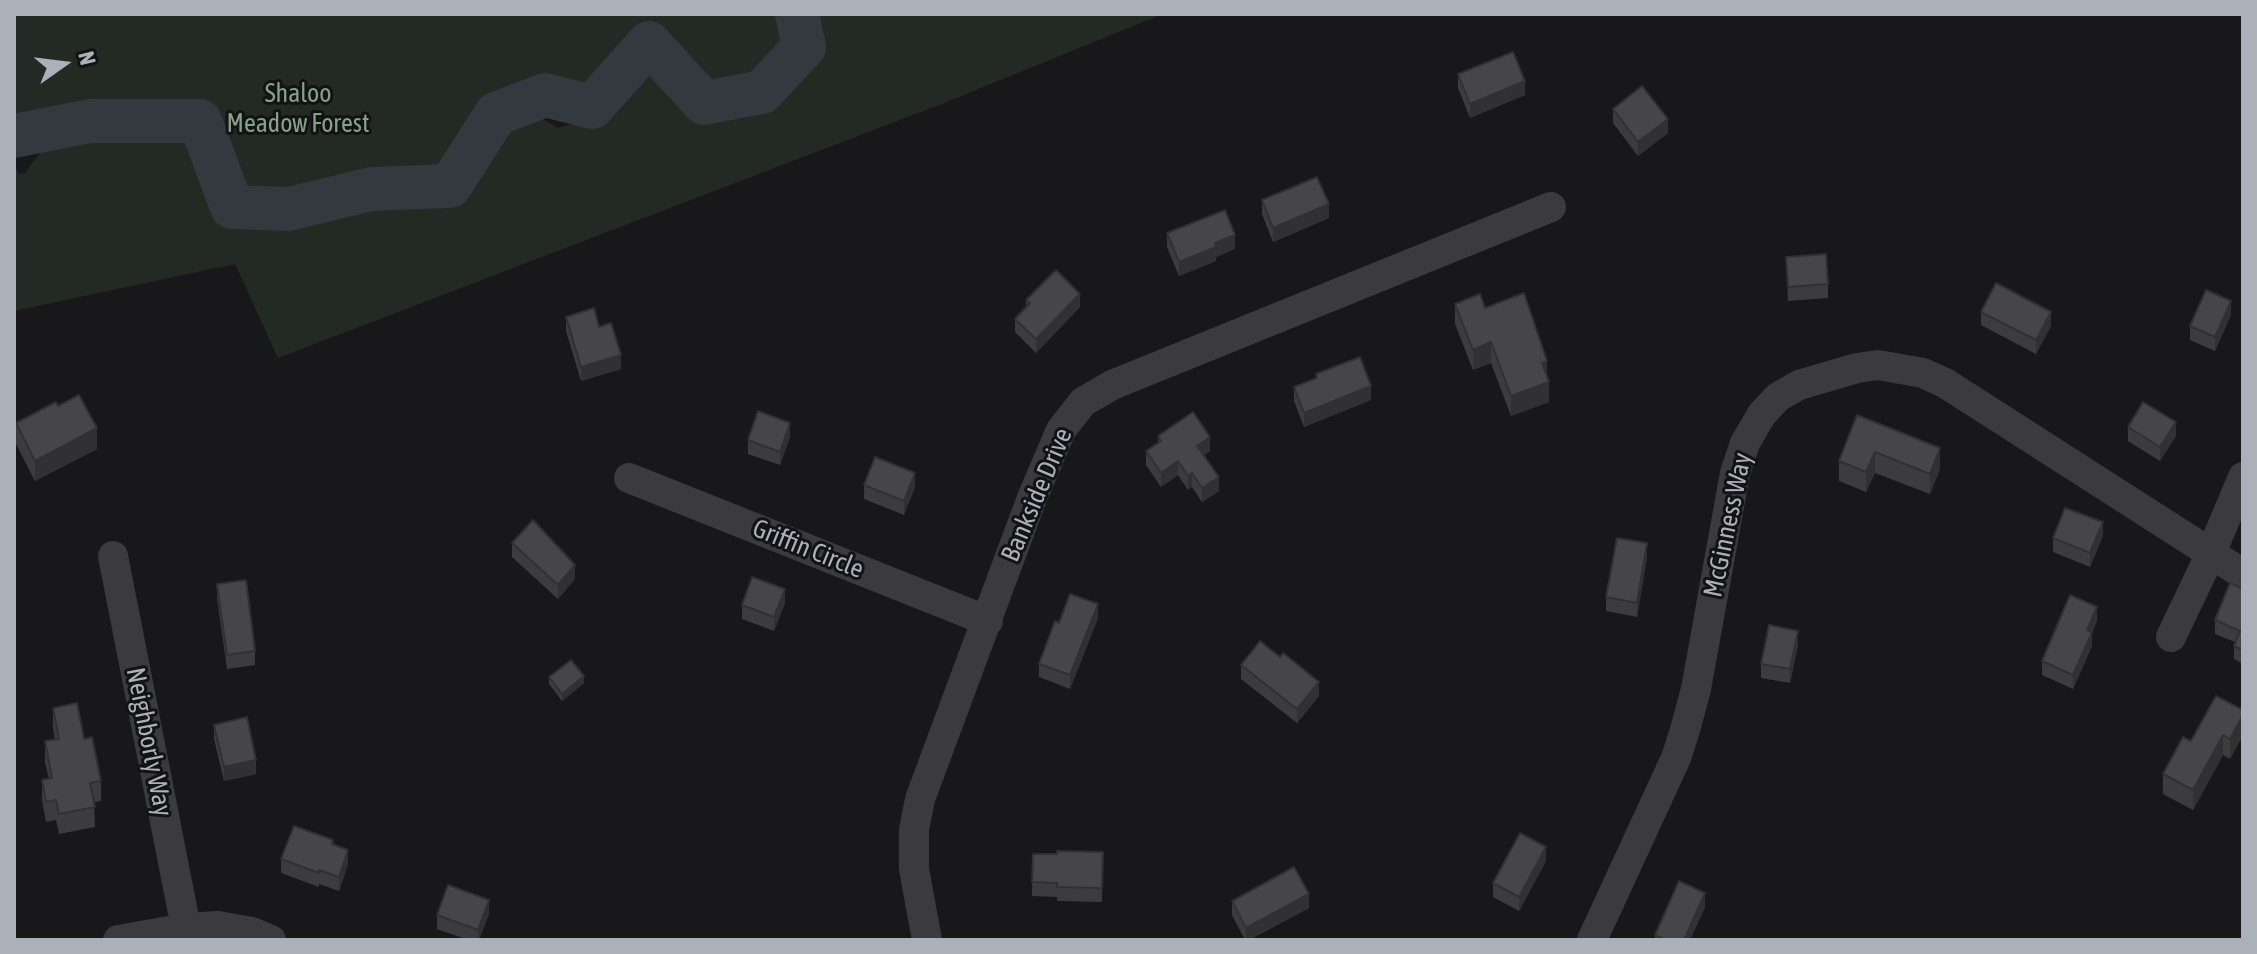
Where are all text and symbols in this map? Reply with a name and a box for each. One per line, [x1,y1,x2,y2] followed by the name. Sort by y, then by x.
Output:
[24,24,104,104] north arrow
[73,49,101,68] text: N
[227,78,369,140] park label: Shaloo Meadow Forest
[995,424,1079,566] street label: Bankside Drive
[1697,450,1759,600] street label: McGinness Way
[748,513,868,585] street label: Griffin Circle
[119,665,179,819] street label: Neighborly Way

